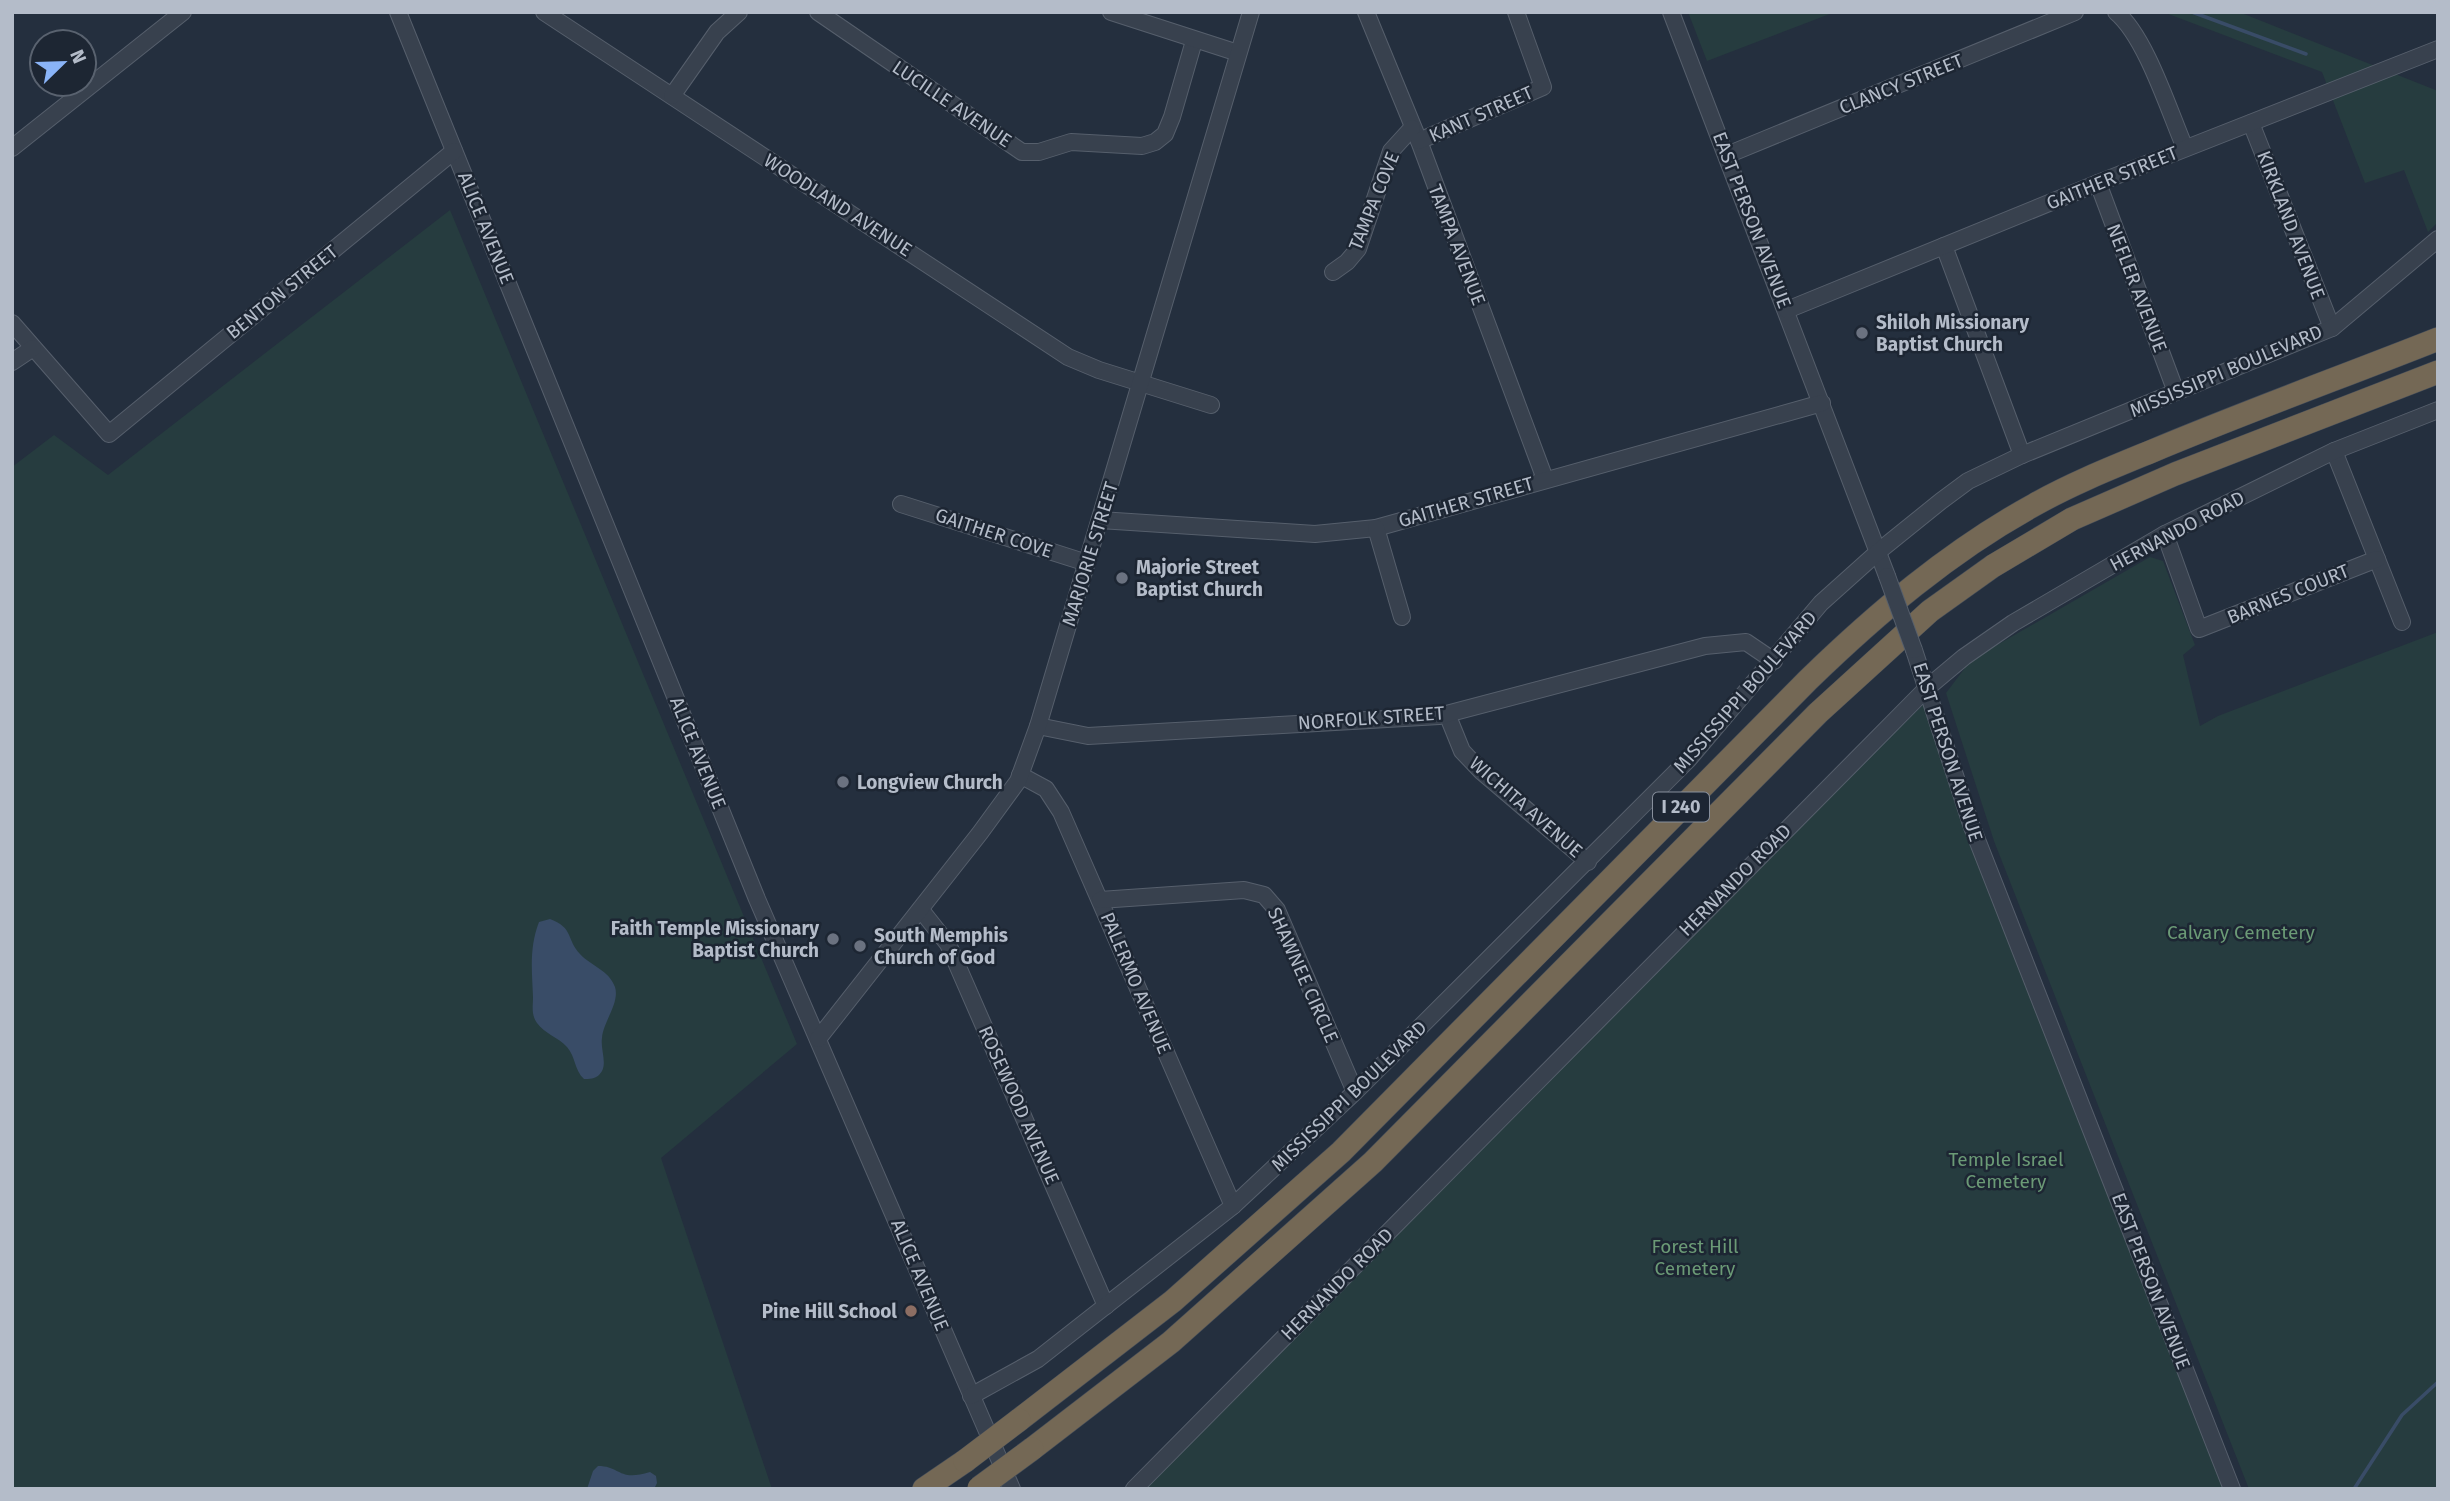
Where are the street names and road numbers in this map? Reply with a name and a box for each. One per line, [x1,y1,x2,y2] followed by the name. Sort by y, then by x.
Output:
[1836,49,1966,119] street label: CLANCY STREET
[888,56,1016,152] street label: LUCILLE AVENUE
[1425,81,1537,147] street label: KANT STREET
[1708,129,1796,311] street label: EAST PERSON AVENUE
[2043,141,2181,215] street label: GAITHER STREET
[1344,148,1404,254] street label: TAMPA COVE
[2252,148,2330,302] street label: KIRKLAND AVENUE
[760,149,916,261] street label: WOODLAND AVENUE
[453,169,519,287] street label: ALICE AVENUE
[1423,181,1491,309] street label: TAMPA AVENUE
[2102,221,2172,355] street label: NEFLER AVENUE
[222,240,342,344] street label: BENTON STREET
[2126,320,2326,422] street label: MISSISSIPPI BOULEVARD
[1396,472,1536,532] street label: GAITHER STREET
[1057,479,1123,629] street label: MARJORIE STREET
[2106,486,2248,576] street label: HERNANDO ROAD
[932,503,1056,563] street label: GAITHER COVE
[2224,559,2352,629] street label: BARNES COURT
[1668,606,1822,778] street label: MISSISSIPPI BOULEVARD
[1908,660,1988,844] street label: EAST PERSON AVENUE
[665,694,731,812] street label: ALICE AVENUE
[1297,701,1445,735] street label: NORFOLK STREET
[1465,752,1587,862] street label: WICHITA AVENUE
[1653,792,1709,822] road number: I 240
[1674,819,1796,941] street label: HERNANDO ROAD
[1263,904,1343,1046] street label: SHAWNEE CIRCLE
[1096,909,1176,1057] street label: PALERMO AVENUE
[1267,1016,1431,1176] street label: MISSISSIPPI BOULEVARD
[974,1022,1064,1188] street label: ROSEWOOD AVENUE
[2107,1190,2195,1372] street label: EAST PERSON AVENUE
[886,1216,954,1334] street label: ALICE AVENUE
[1276,1223,1398,1345] street label: HERNANDO ROAD

